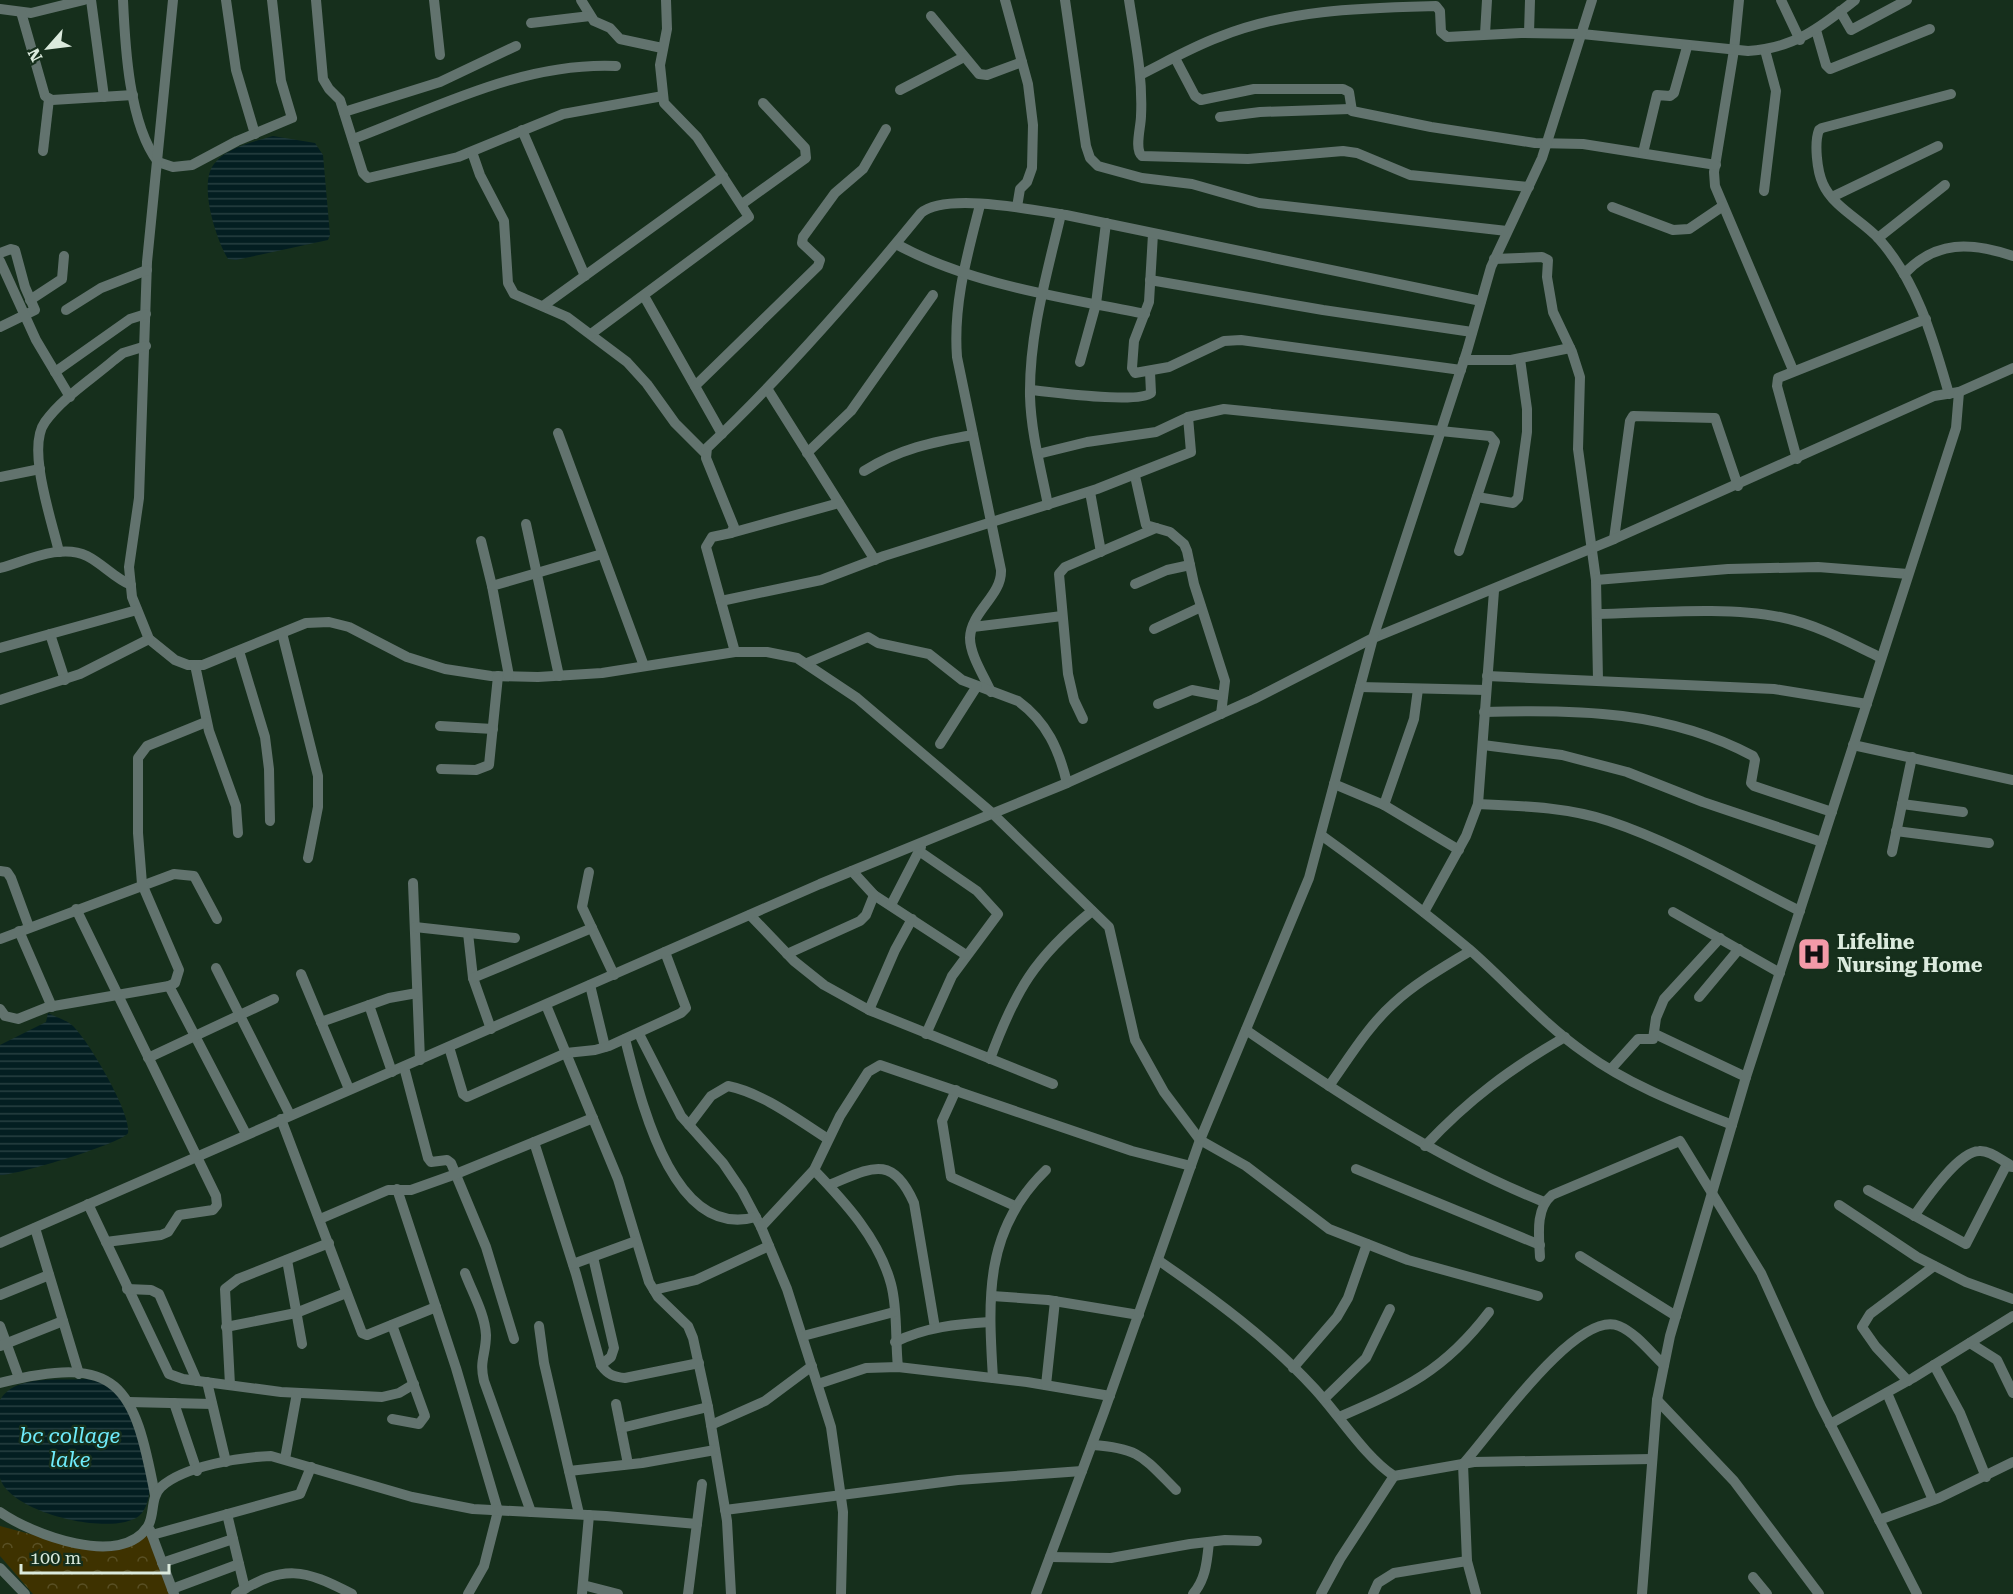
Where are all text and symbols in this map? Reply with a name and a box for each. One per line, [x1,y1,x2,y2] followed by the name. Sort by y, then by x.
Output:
[18,18,78,78] north arrow
[24,45,46,65] text: N
[1837,930,1983,977] place label: Lifeline Nursing Home
[1796,936,1832,972] hospital icon: Lifeline Nursing Home
[20,1424,120,1472] water label: bc collage lake
[21,1537,170,1575] scale bar
[30,1547,81,1568] text: 100 m

